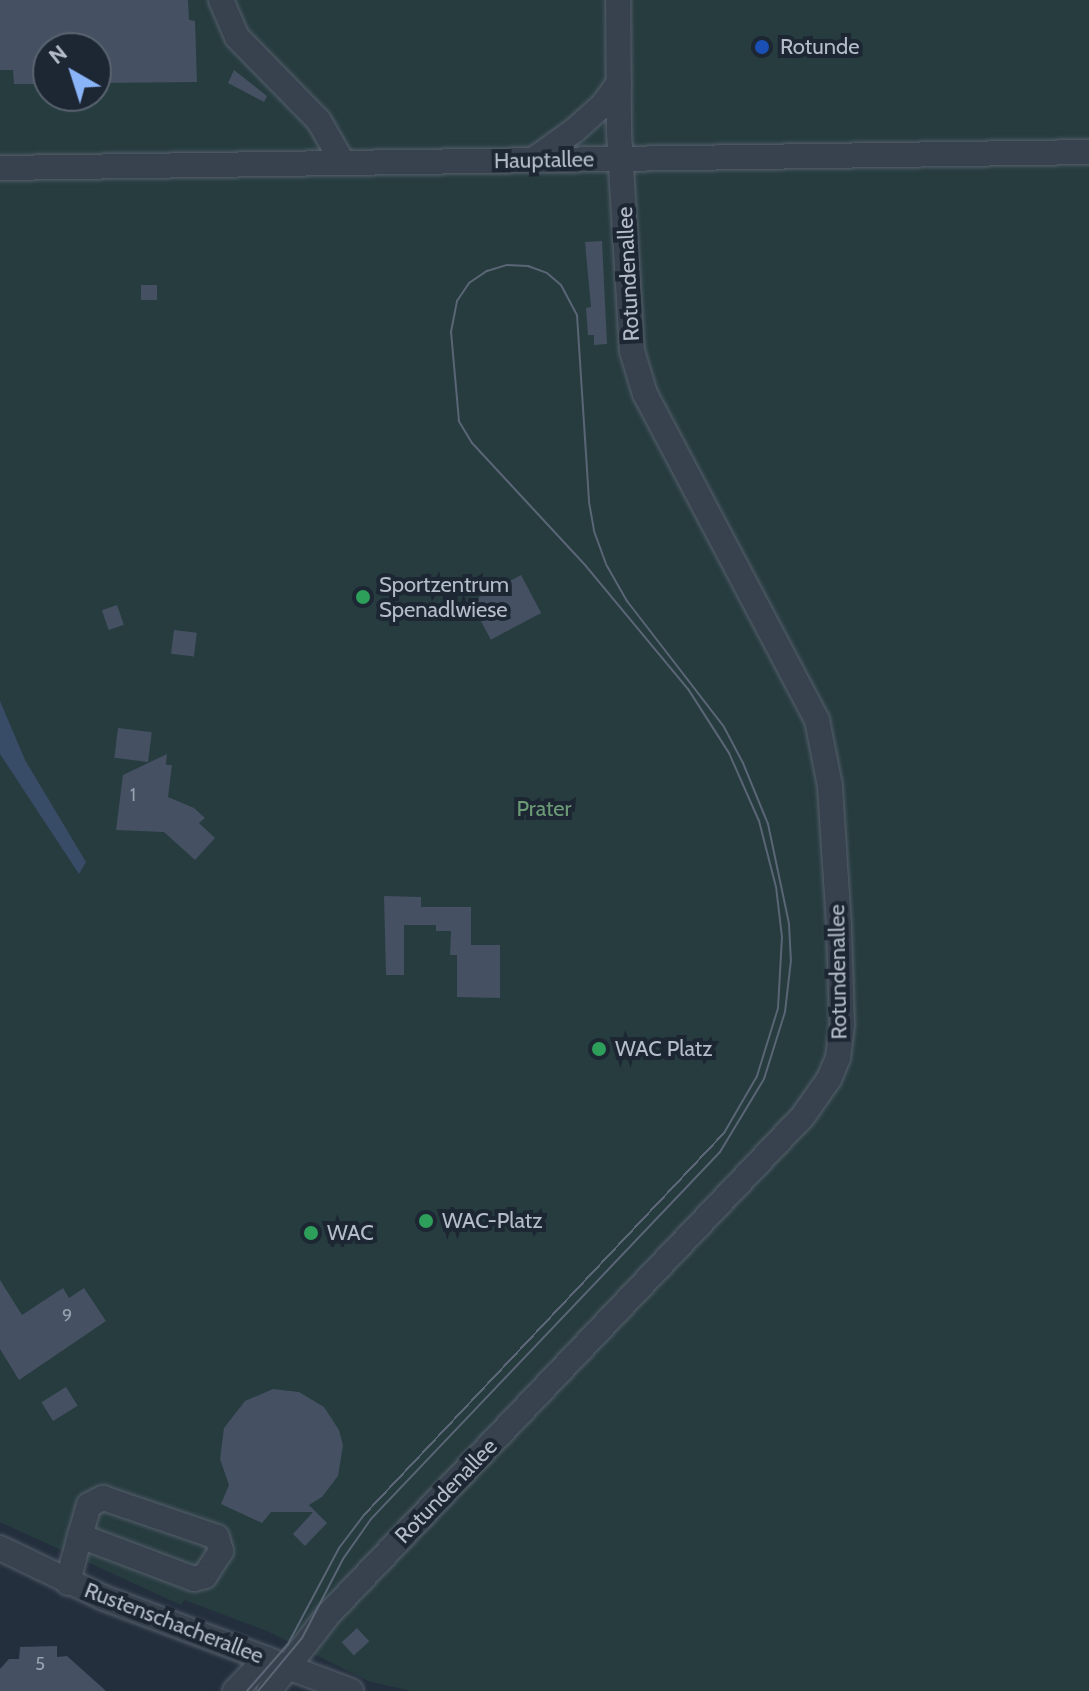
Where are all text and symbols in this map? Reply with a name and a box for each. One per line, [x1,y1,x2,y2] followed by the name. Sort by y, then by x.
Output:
[32,32,112,112] north arrow
[780,34,860,60] place label: Rotunde
[751,36,773,58] marker: Rotunde
[43,39,72,70] text: N
[494,146,594,174] street label: Hauptallee
[611,206,645,342] street label: Rotundenallee
[379,571,509,622] place label: Sportzentrum Spenadlwiese
[354,588,372,606] marker: Sportzentrum Spenadlwiese
[130,784,136,806] house number: 1
[516,796,572,822] park label: Prater
[824,904,852,1040] street label: Rotundenallee
[615,1036,713,1062] place label: WAC Platz
[590,1040,608,1058] marker: WAC Platz
[442,1208,543,1234] place label: WAC-Platz
[417,1212,435,1230] marker: WAC-Platz
[327,1220,374,1246] place label: WAC
[302,1224,320,1242] marker: WAC
[62,1305,72,1327] house number: 9
[390,1433,502,1549] street label: Rotundenallee
[81,1577,267,1669] street label: Rustenschacherallee
[35,1653,45,1675] house number: 5

